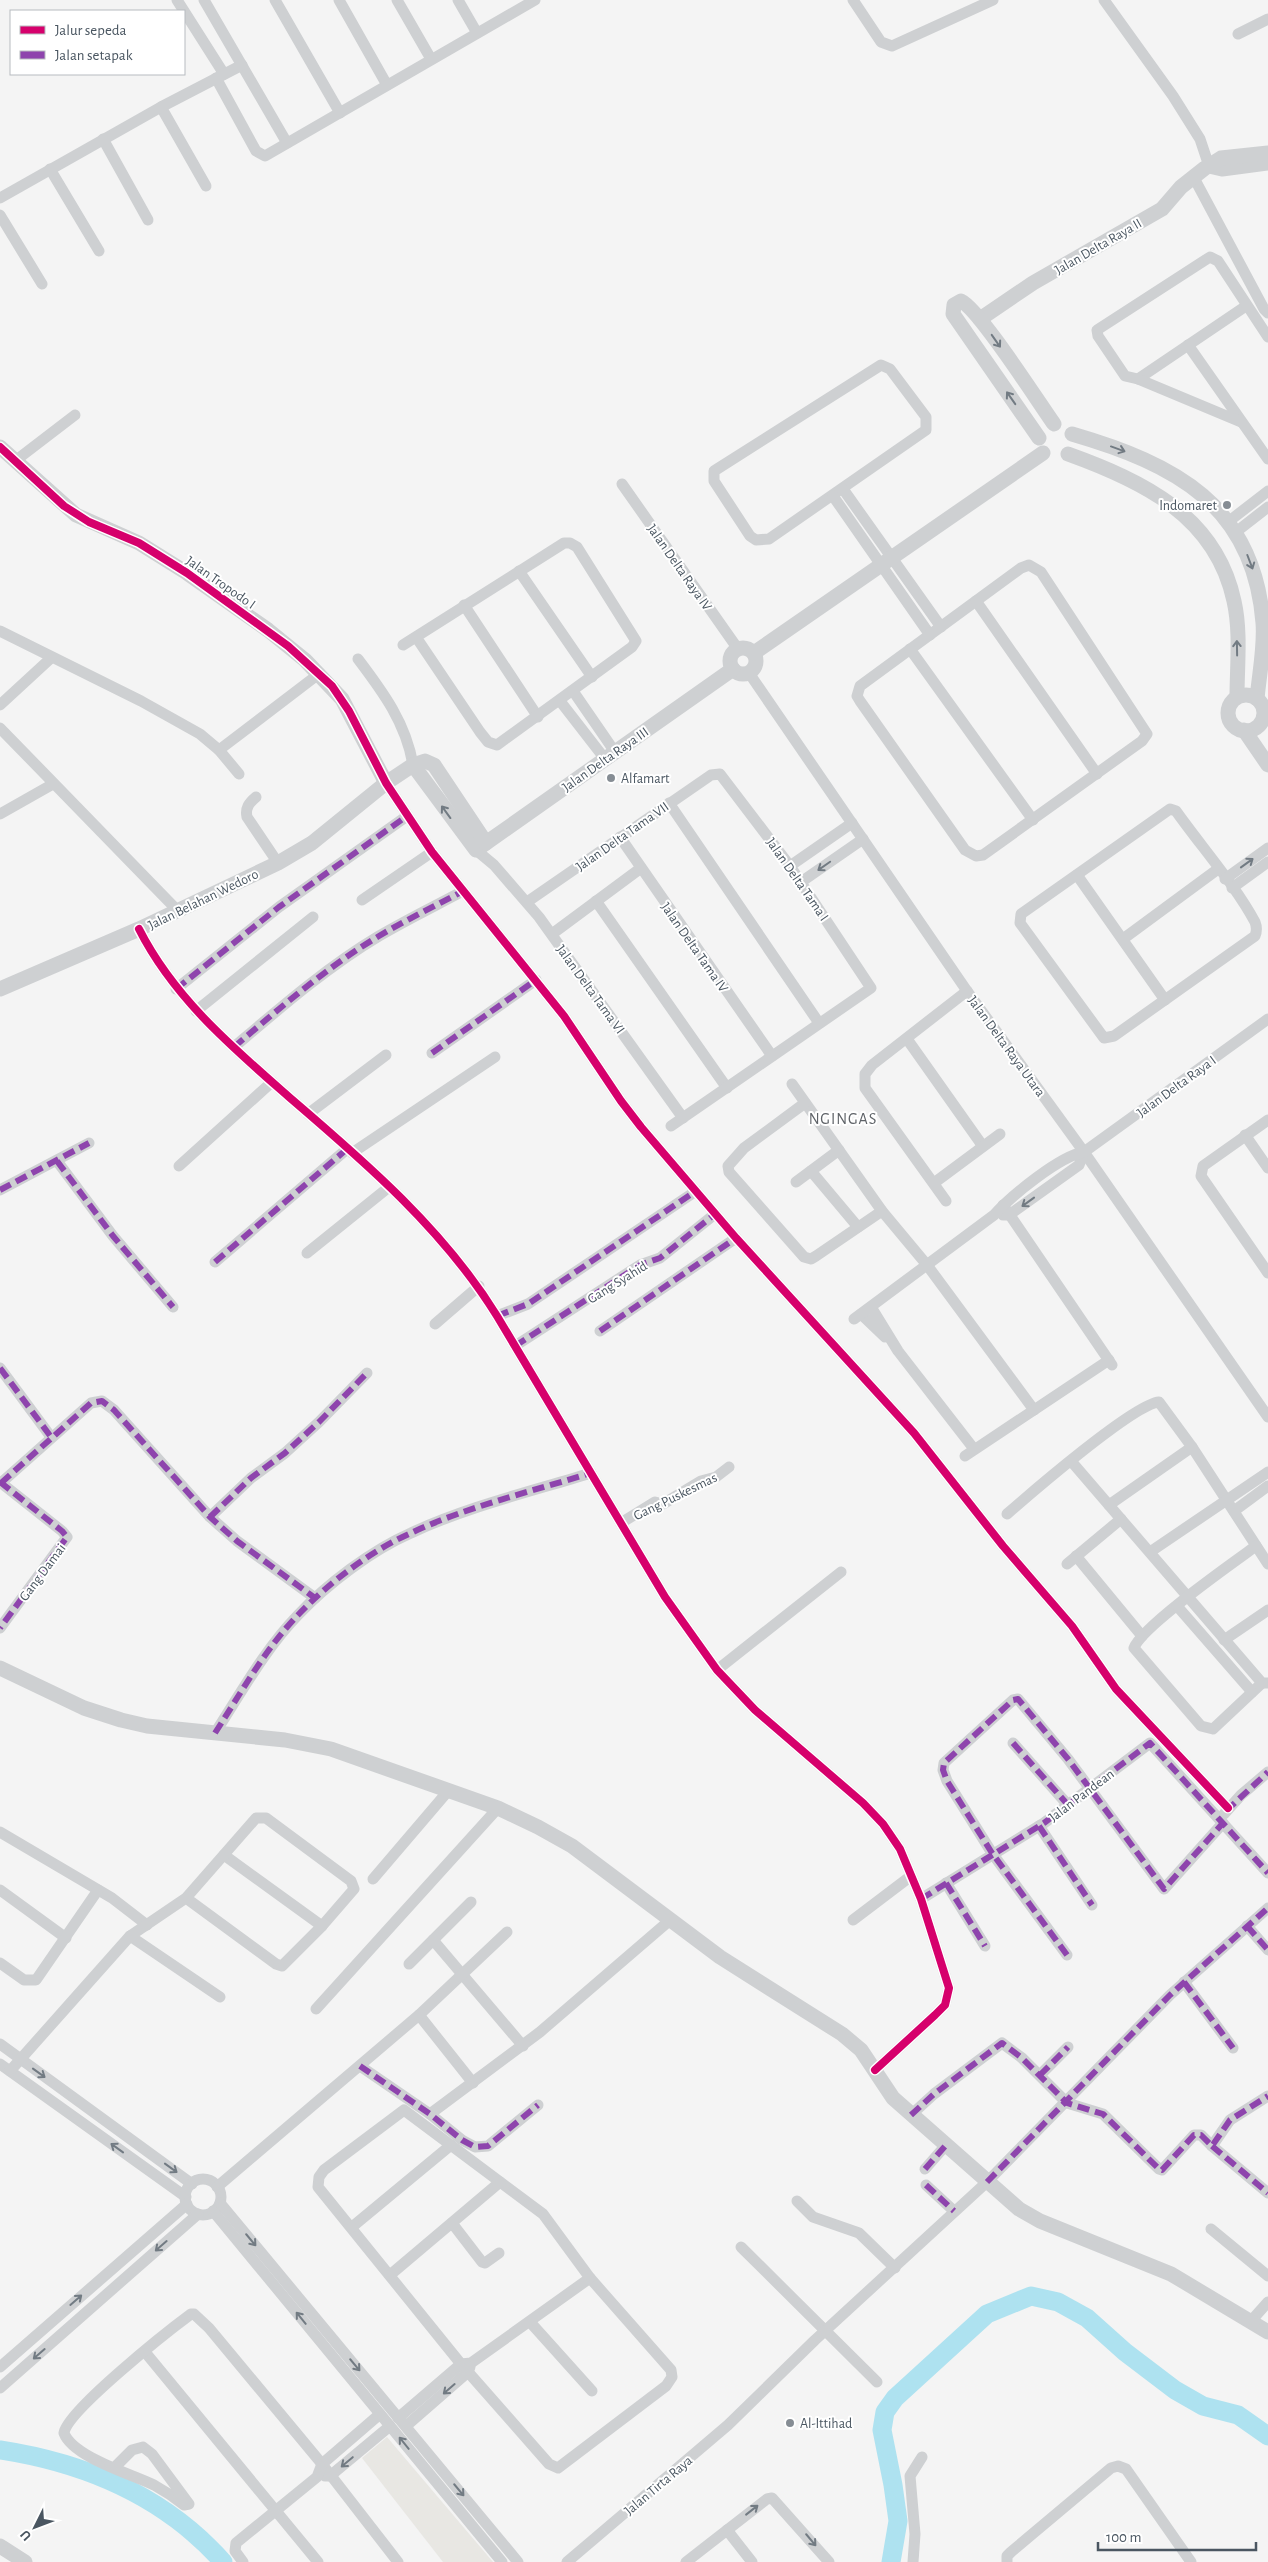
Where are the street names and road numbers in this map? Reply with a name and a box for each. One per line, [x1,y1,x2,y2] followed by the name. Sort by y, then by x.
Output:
[1053,216,1144,277] street label: Jalan Delta Raya II
[644,522,714,613] street label: Jalan Delta Raya IV
[183,554,258,612] street label: Jalan Tropodo I
[560,725,651,795] street label: Jalan Delta Raya III
[574,800,672,874] street label: Jalan Delta Tama VII
[763,835,831,924] street label: Jalan Delta Tama I
[146,867,261,933] street label: Jalan Belahan Wedoro
[658,900,730,995] street label: Jalan Delta Tama IV
[553,943,627,1037] street label: Jalan Delta Tama VI
[965,994,1048,1100] street label: Jalan Delta Raya Utara
[1134,1053,1219,1120] street label: Jalan Delta Raya I
[585,1259,650,1307] street label: Gang Syahid
[631,1471,719,1523] street label: Gang Puskesmas
[17,1541,69,1604] street label: Gang Damai
[1046,1767,1117,1825] street label: Jalan Pandean
[622,2453,696,2518] street label: Jalan Tirta Raya

